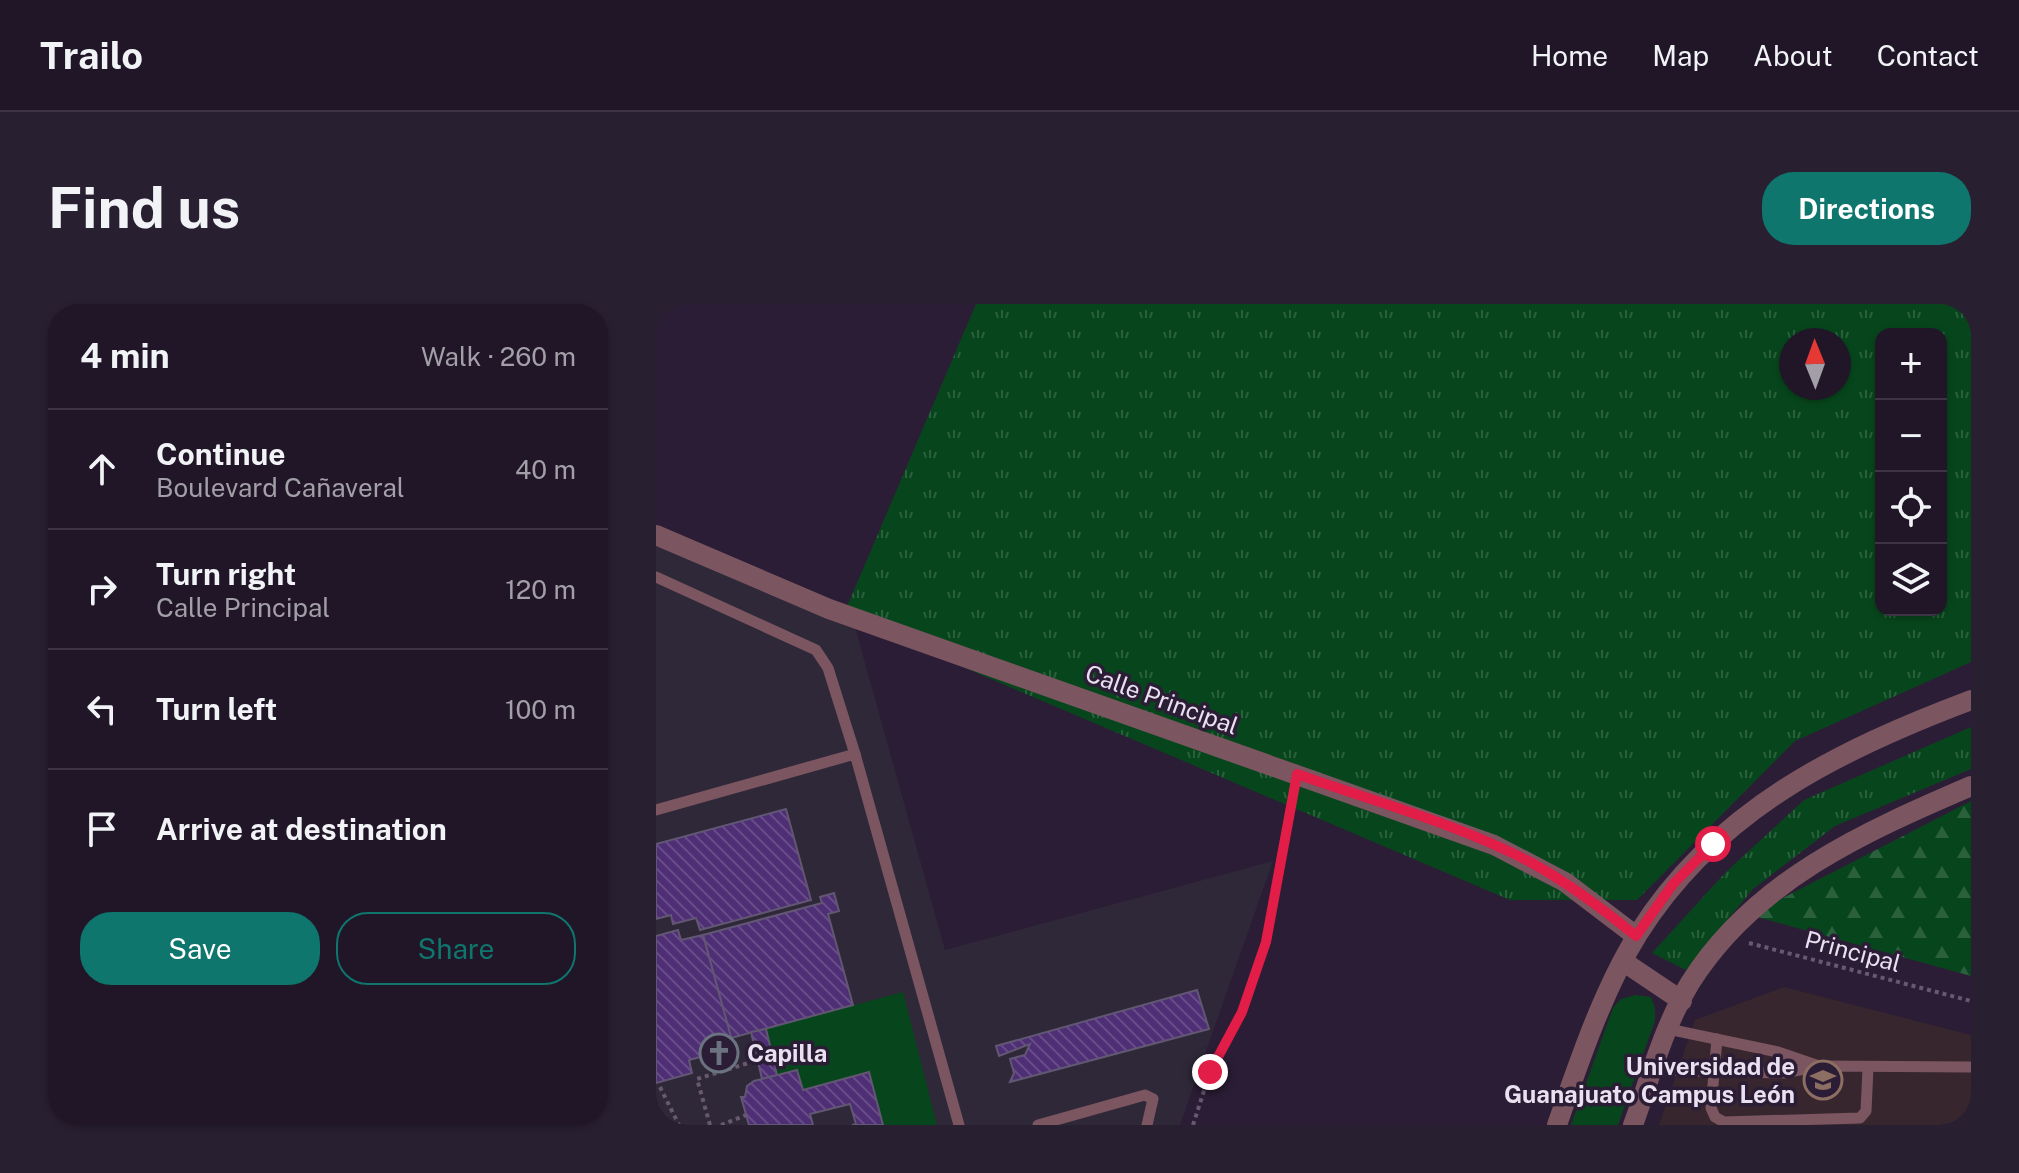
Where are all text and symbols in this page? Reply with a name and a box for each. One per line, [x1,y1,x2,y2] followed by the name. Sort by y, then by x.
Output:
[40,33,143,78] text: Trailo
[1531,39,1608,72] text: Home
[1652,39,1709,72] text: Map
[1753,39,1833,72] text: About
[1877,39,1979,72] text: Contact
[1762,172,1971,245] button: Directions
[48,175,240,241] text: Find us
[1779,328,1851,400] north arrow
[1875,328,1947,616] map controls
[1875,328,1947,400] button: +
[80,336,170,376] text: 4 min
[421,341,576,372] text: Walk · 260 m
[1875,400,1947,472] button: −
[156,436,286,472] text: Continue
[80,447,124,491] icon: ahead
[515,454,576,485] text: 40 m
[156,472,405,503] text: Boulevard Cañaveral
[1875,472,1947,544] button: locate
[1875,544,1947,616] button: layers
[156,556,296,592] text: Turn right
[80,567,124,611] icon: right
[505,574,576,605] text: 120 m
[156,592,330,623] text: Calle Principal
[1082,658,1242,740] street label: Calle Principal
[80,687,124,731] icon: left
[156,691,277,727] text: Turn left
[505,694,576,725] text: 100 m
[80,807,124,851] icon: arrive
[156,811,447,847] text: Arrive at destination
[1695,826,1731,862] route start
[80,912,320,985] button: Save
[336,912,576,985] button: Share
[1802,925,1904,977] street label: Principal
[698,1032,740,1074] church icon: Capilla
[747,1039,827,1067] place label: Capilla
[1504,1052,1795,1108] place label: Universidad de Guanajuato Campus León
[1192,1054,1228,1090] route end
[1802,1059,1844,1101] school or university icon: Universidad de Guanajuato Campus León

